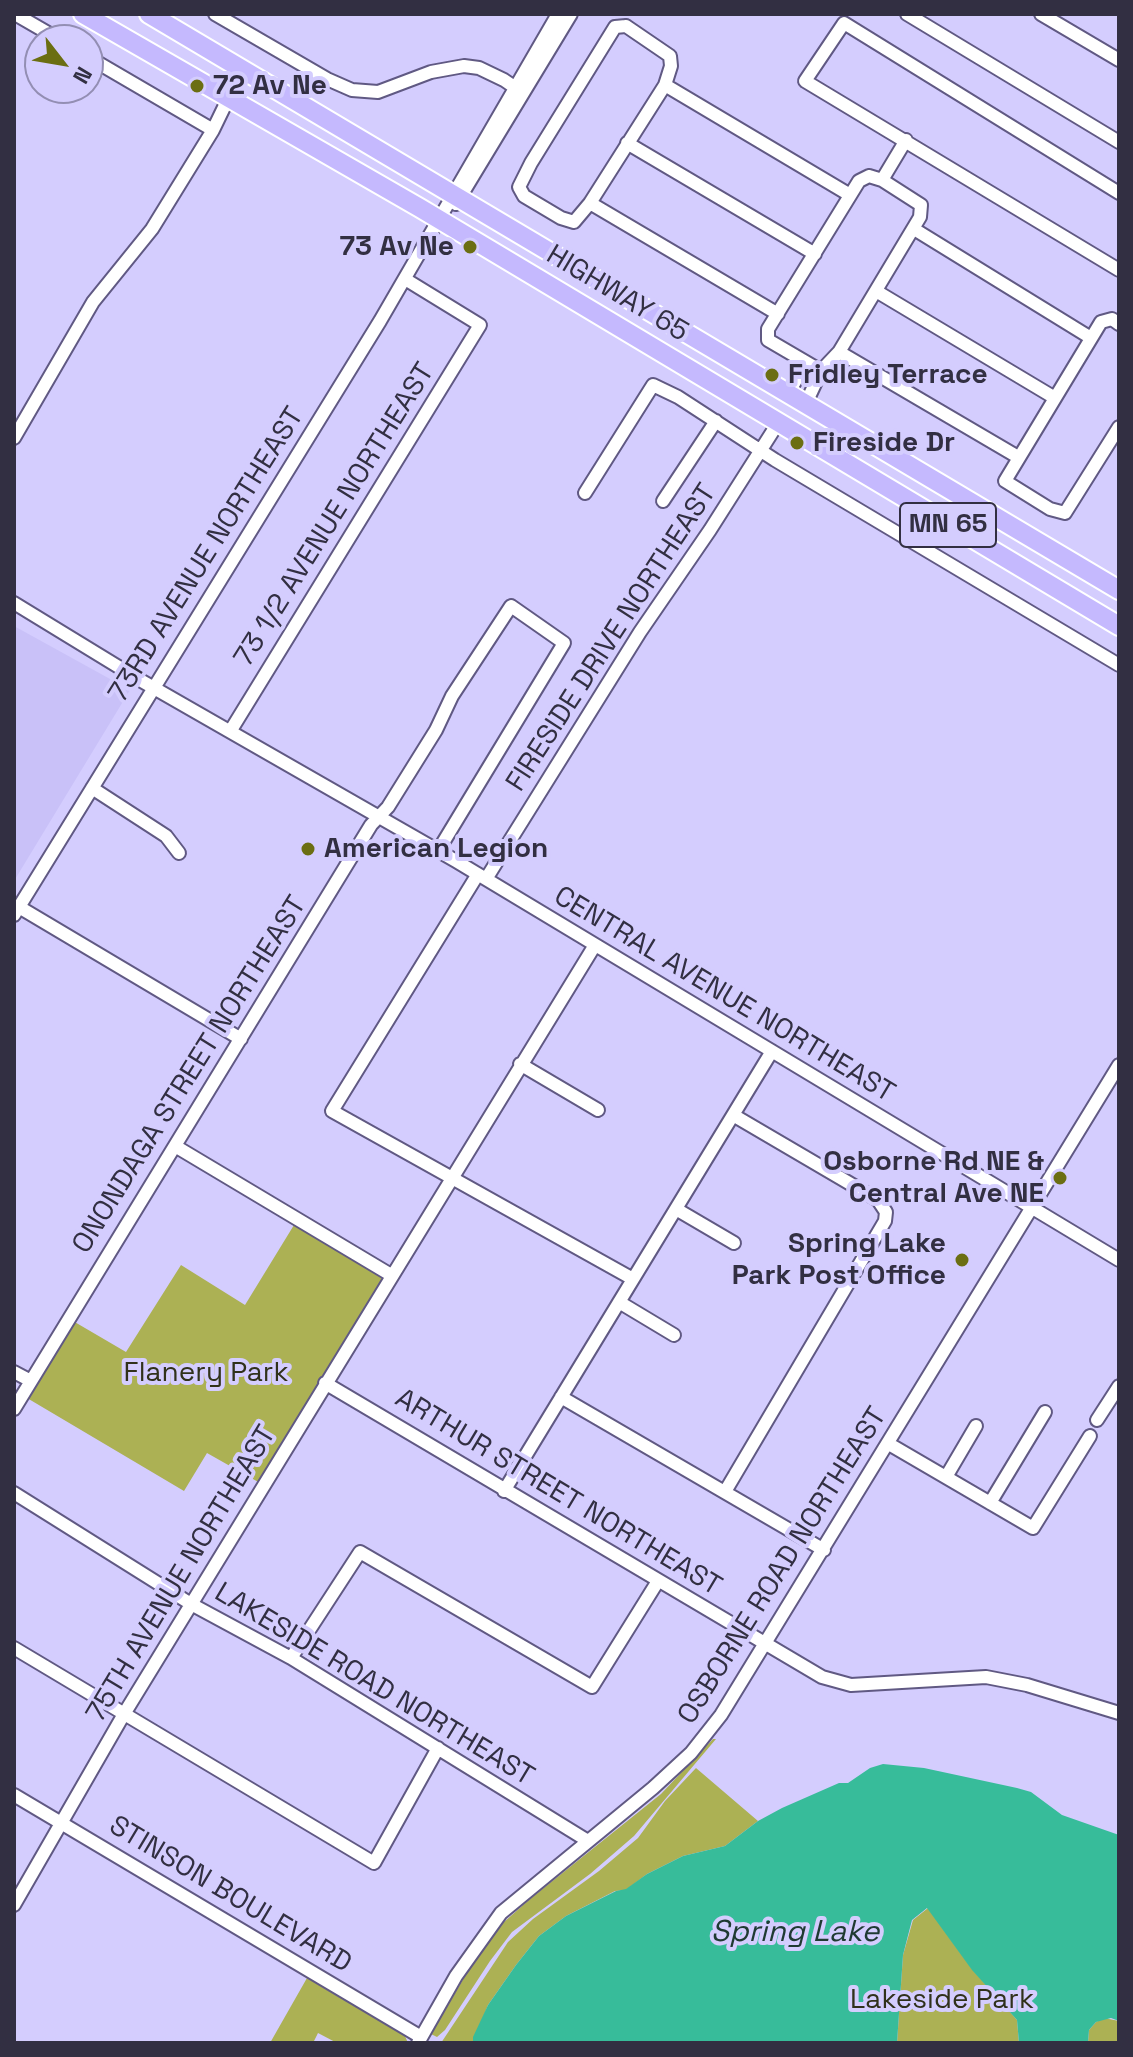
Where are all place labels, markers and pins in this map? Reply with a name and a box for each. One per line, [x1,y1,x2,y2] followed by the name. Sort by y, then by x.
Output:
[213,69,327,103] place label: 72 Av Ne
[188,77,206,95] marker: 72 Av Ne
[340,230,454,264] place label: 73 Av Ne
[461,238,479,256] marker: 73 Av Ne
[788,358,988,392] place label: Fridley Terrace
[763,366,781,384] marker: Fridley Terrace
[813,426,955,460] place label: Fireside Dr
[788,434,806,452] marker: Fireside Dr
[324,832,548,866] place label: American Legion
[299,840,317,858] marker: American Legion
[823,1145,1044,1211] place label: Osborne Rd NE & Central Ave NE
[1051,1169,1069,1187] marker: Osborne Rd NE & Central Ave NE
[732,1227,946,1293] place label: Spring Lake Park Post Office
[953,1251,971,1269] marker: Spring Lake Park Post Office

